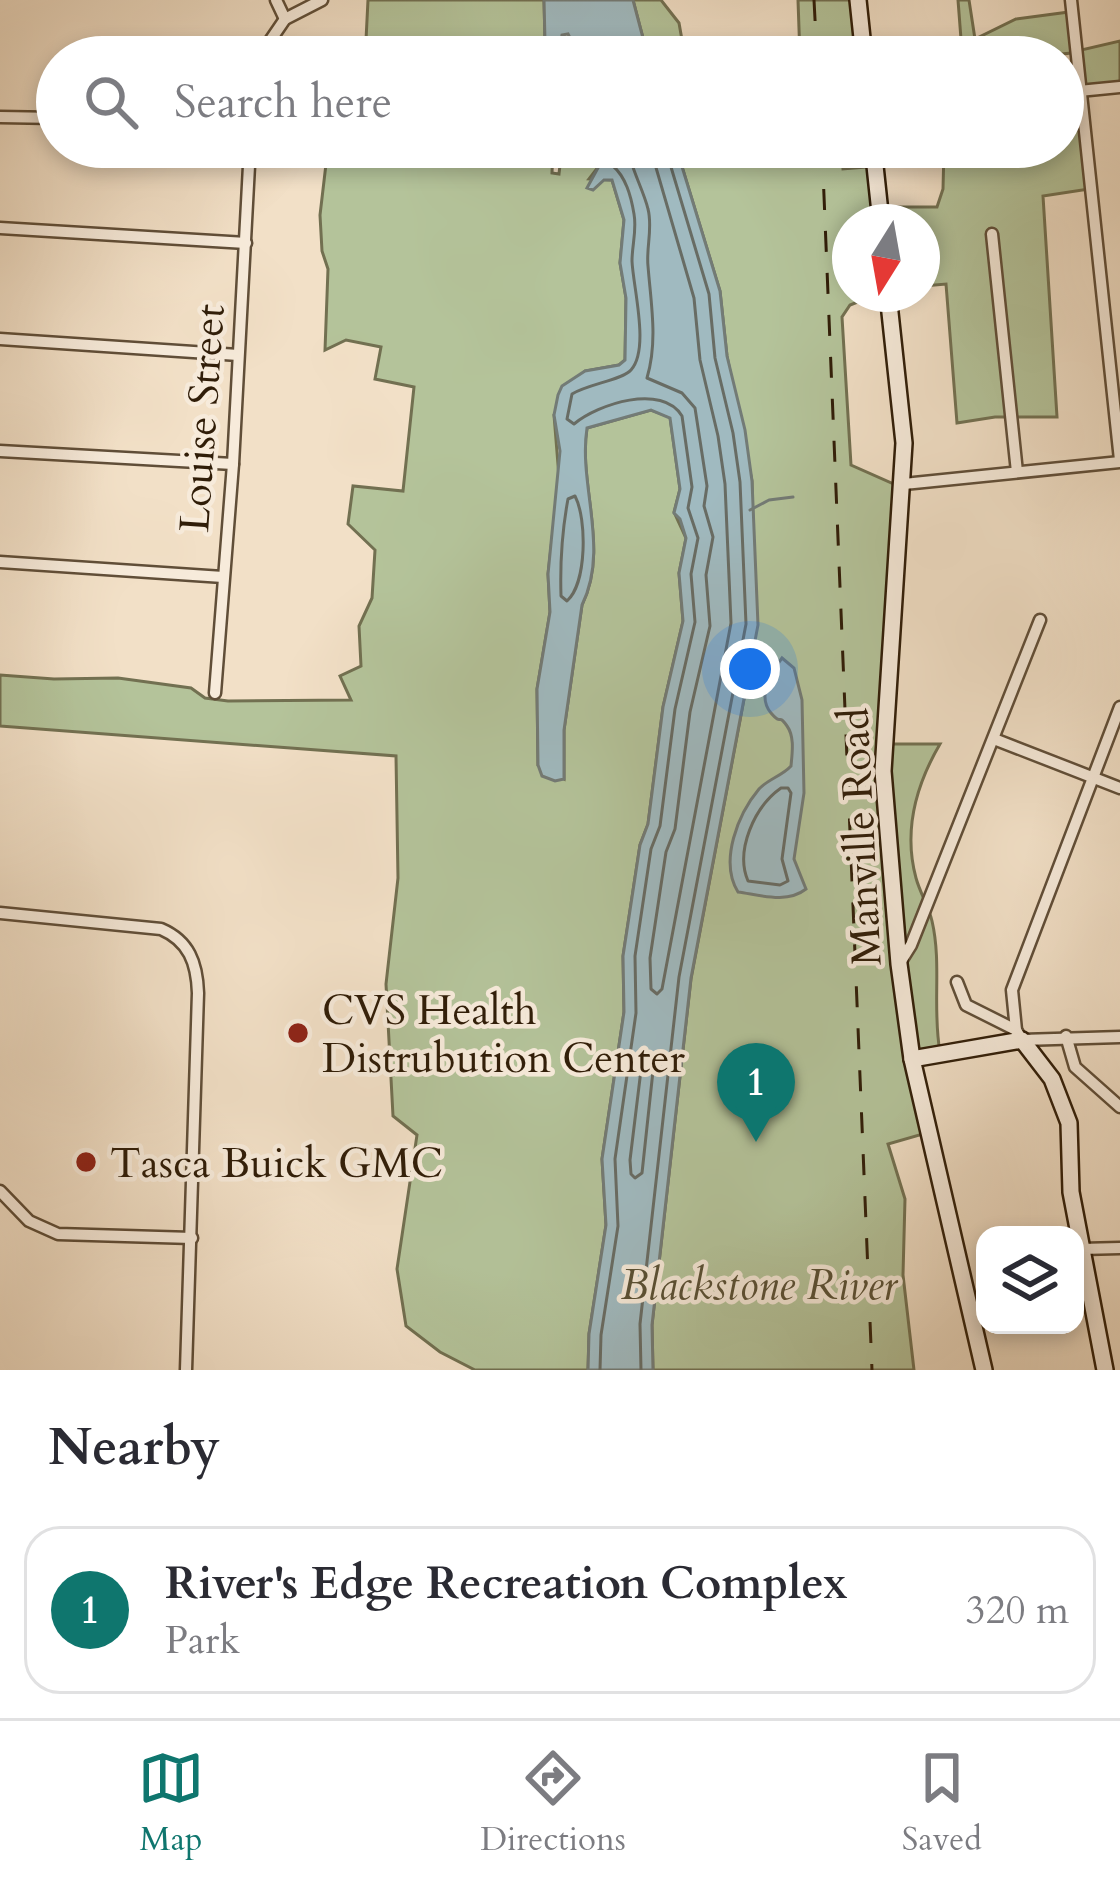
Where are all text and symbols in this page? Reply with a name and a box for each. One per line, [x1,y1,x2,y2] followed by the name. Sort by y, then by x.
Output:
[36,36,1084,168] search box
[78,69,144,135] icon: search
[174,72,392,133] text: Search here
[832,204,940,312] north arrow
[166,302,239,534] street label: Louise Street
[720,639,780,699] your location
[825,706,896,968] street label: Manville Road
[322,982,686,1087] place label: CVS Health Distrubution Center
[285,1020,311,1046] marker: CVS Health Distrubution Center
[717,1043,795,1142] pin: 1
[110,1135,443,1192] place label: Tasca Buick GMC
[73,1149,99,1175] marker: Tasca Buick GMC
[976,1226,1084,1334] map controls
[976,1226,1084,1334] button: layers
[621,1257,899,1314] park label: Blackstone River
[48,1413,220,1483] text: Nearby
[165,1553,848,1614] text: River's Edge Recreation Complex
[80,1584,100,1637] text: 1
[966,1584,1069,1637] text: 320 m
[165,1614,240,1667] text: Park
[138,1745,204,1862] tab: Map
[480,1745,626,1862] tab: Directions
[902,1745,982,1862] tab: Saved

